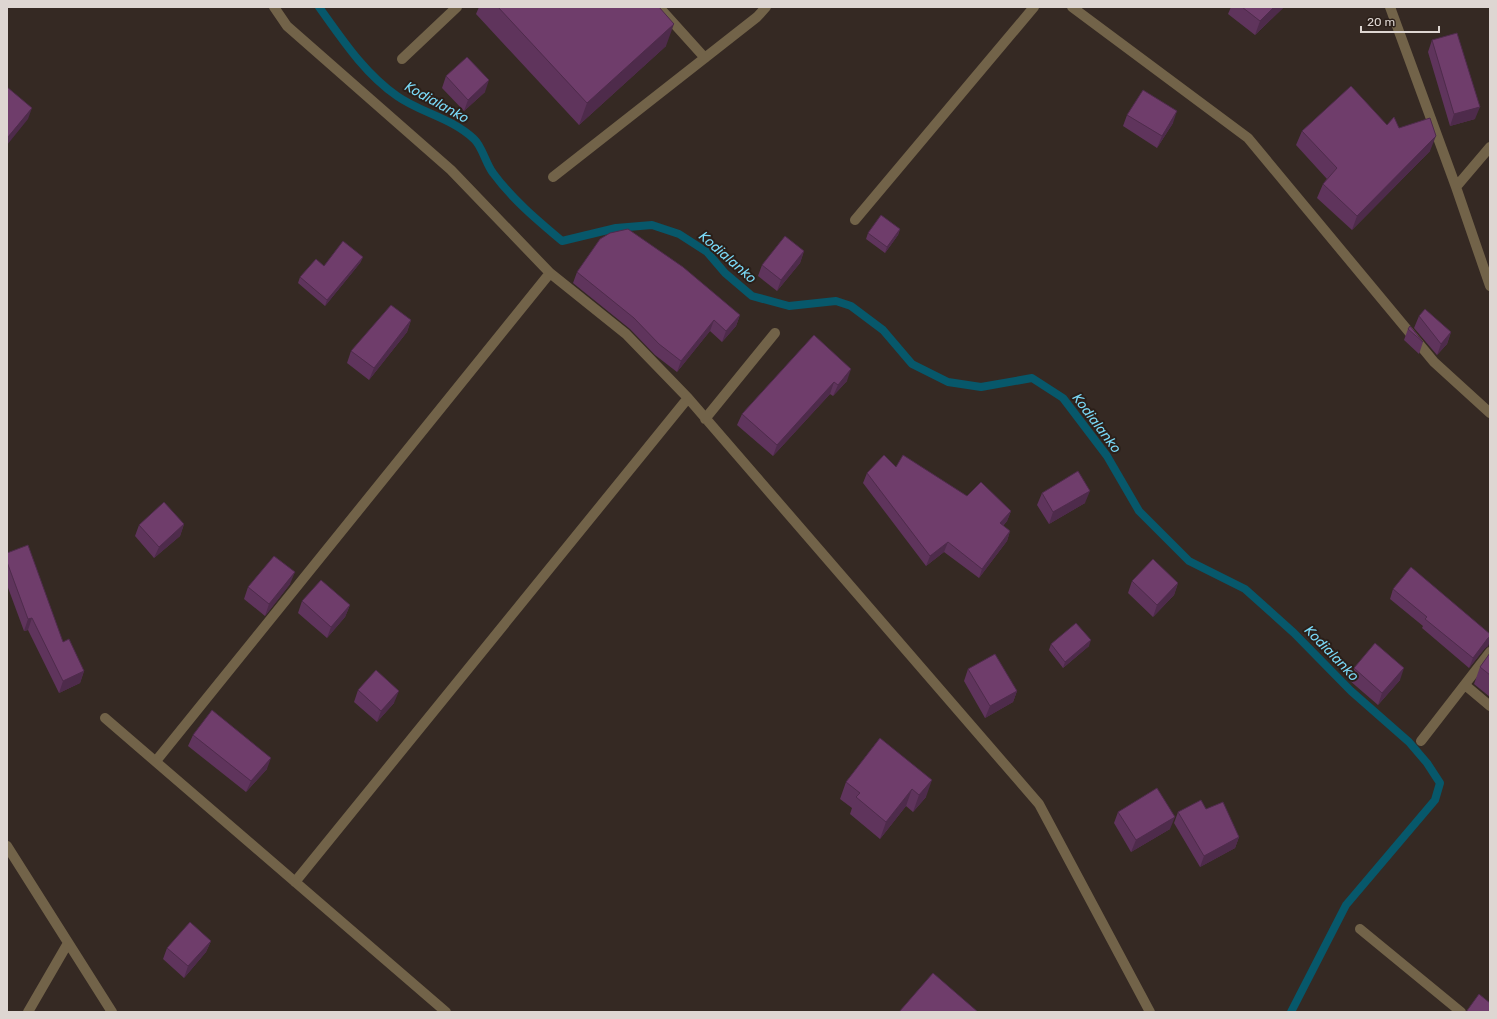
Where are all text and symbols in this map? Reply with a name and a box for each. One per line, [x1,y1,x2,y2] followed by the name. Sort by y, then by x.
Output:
[1361,8,1439,34] scale bar
[1367,15,1395,29] text: 20 m
[402,78,472,127] water label: Kodialanko
[695,228,760,287] water label: Kodialanko
[1069,390,1125,457] water label: Kodialanko
[1301,622,1362,685] water label: Kodialanko

